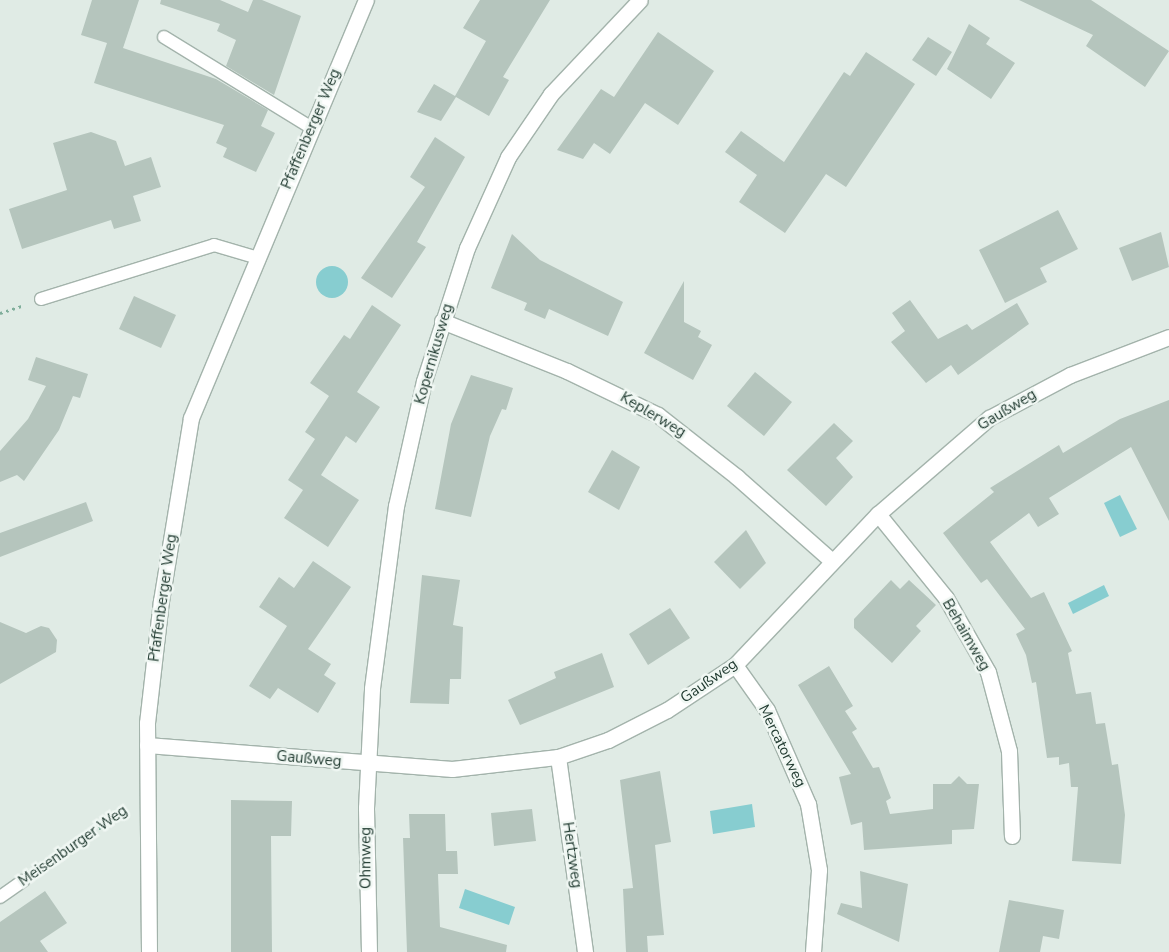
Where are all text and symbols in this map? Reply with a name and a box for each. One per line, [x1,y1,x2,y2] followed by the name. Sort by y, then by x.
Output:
[278,66,344,192] street label: Pfaffenberger Weg
[411,302,457,406] street label: Kopernikusweg
[974,385,1040,435] street label: Gaußweg
[617,388,689,442] street label: Keplerweg
[145,533,181,663] street label: Pfaffenberger Weg
[938,596,994,674] street label: Behaimweg
[677,655,741,707] street label: Gaußweg
[754,702,810,790] street label: Mercatorweg
[276,747,342,771] street label: Gaußweg
[15,802,131,890] street label: Meisenburger Weg
[558,821,586,889] street label: Hertzweg
[357,827,375,889] street label: Ohmweg

